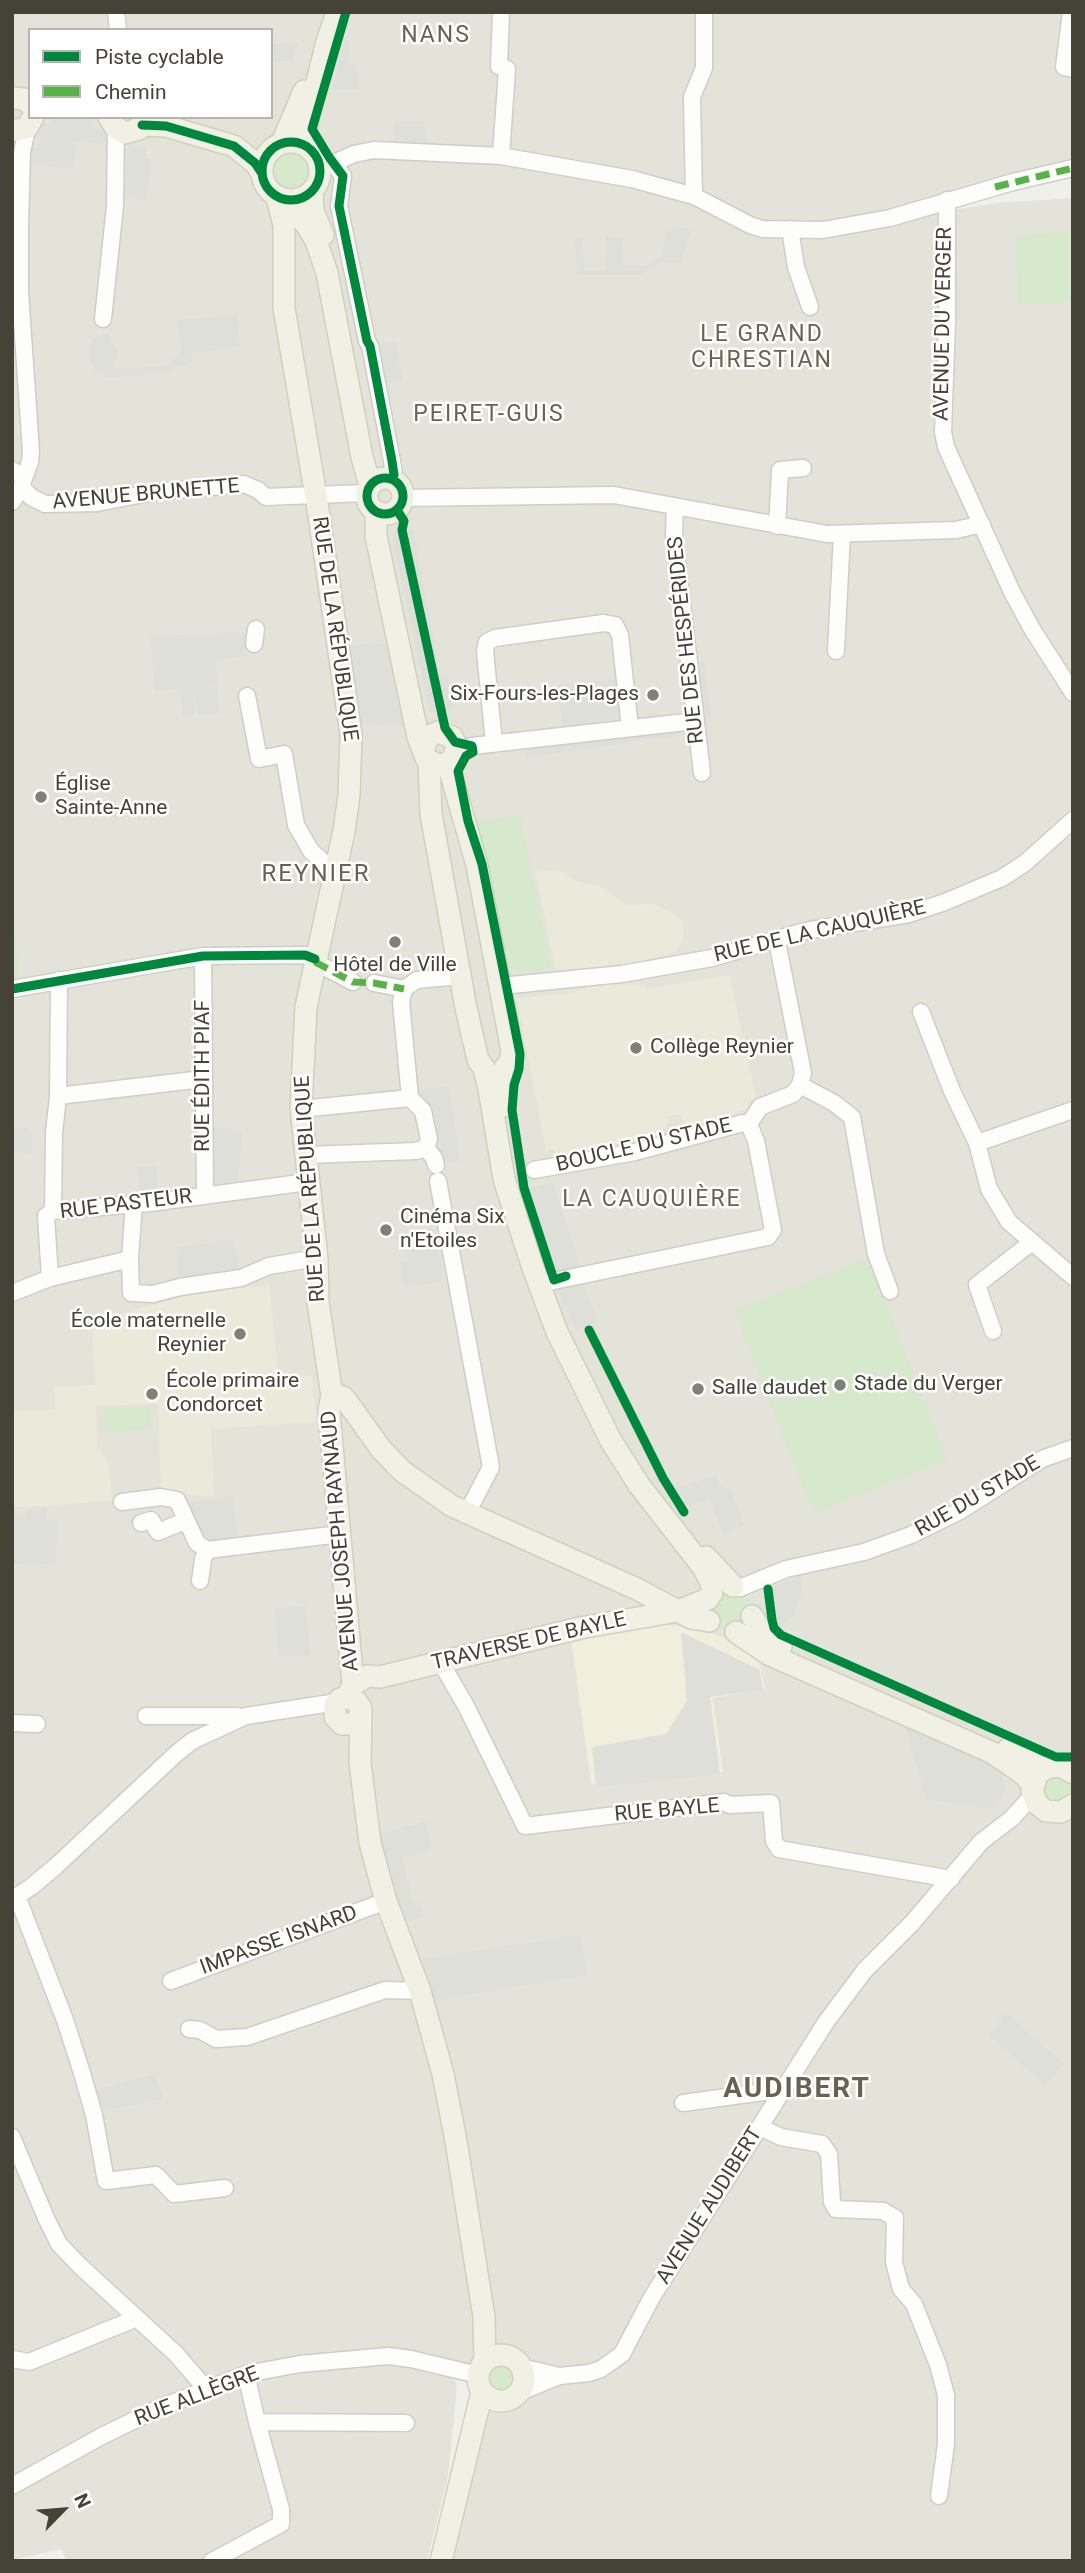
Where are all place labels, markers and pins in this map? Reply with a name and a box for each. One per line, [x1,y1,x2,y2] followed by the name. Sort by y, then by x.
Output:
[450,682,639,708] place label: Six-Fours-les-Plages
[645,687,661,703] marker: Six-Fours-les-Plages
[55,772,167,822] place label: Église Sainte-Anne
[33,789,49,805] marker: Église Sainte-Anne
[387,934,403,950] marker: Hôtel de Ville
[333,953,457,979] place label: Hôtel de Ville
[650,1035,794,1061] place label: Collège Reynier
[628,1040,644,1056] marker: Collège Reynier
[400,1205,505,1255] place label: Cinéma Six n'Etoiles
[378,1222,394,1238] marker: Cinéma Six n'Etoiles
[71,1309,226,1359] place label: École maternelle Reynier
[232,1326,248,1342] marker: École maternelle Reynier
[166,1369,299,1419] place label: École primaire Condorcet
[854,1372,1003,1398] place label: Stade du Verger
[712,1376,827,1402] place label: Salle daudet
[832,1377,848,1393] marker: Stade du Verger
[690,1381,706,1397] marker: Salle daudet
[144,1386,160,1402] marker: École primaire Condorcet

